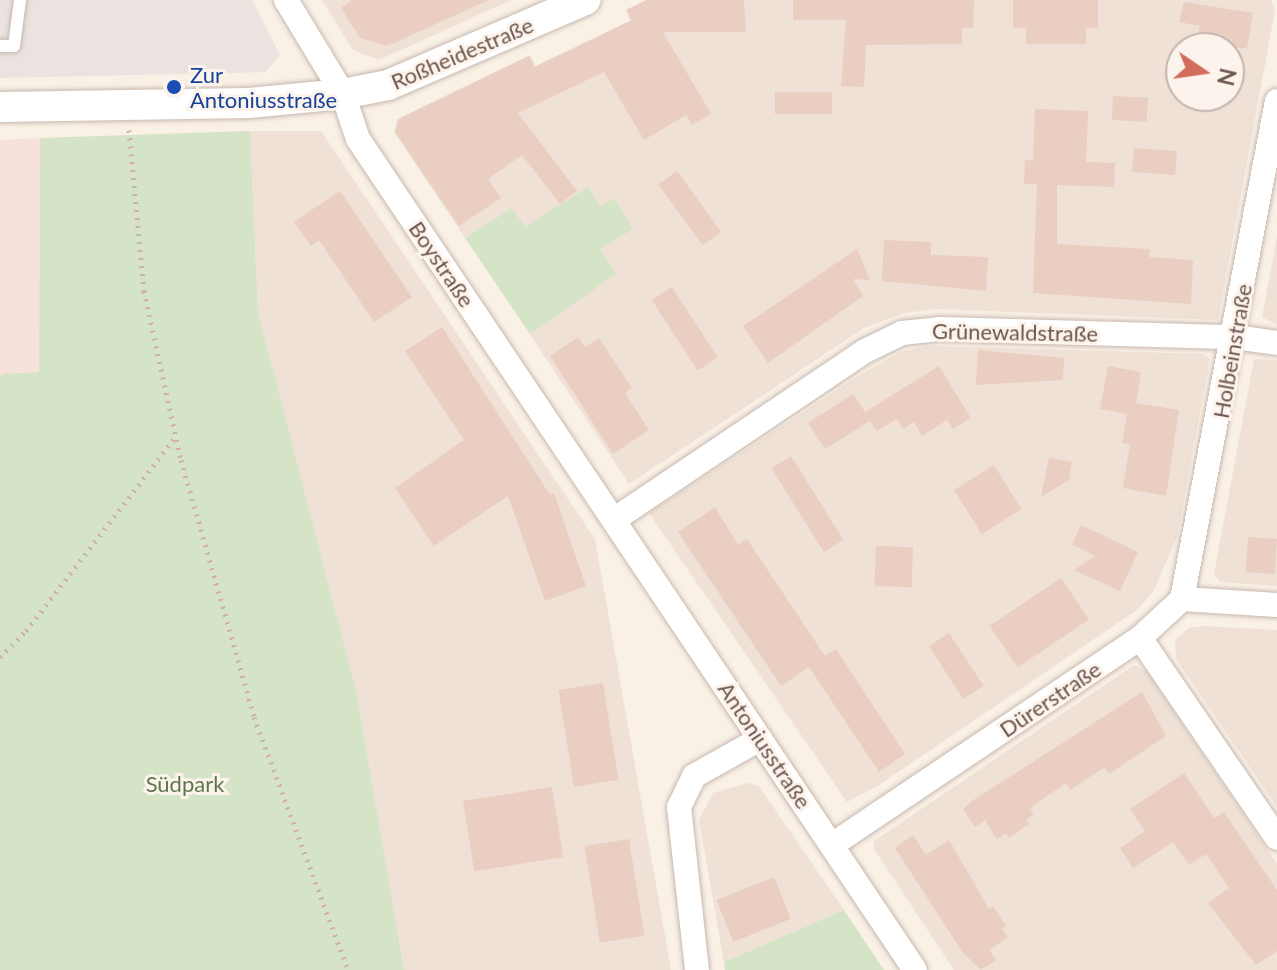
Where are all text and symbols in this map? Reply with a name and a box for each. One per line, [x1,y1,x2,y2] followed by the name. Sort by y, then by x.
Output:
[387,11,537,95] street label: Roßheidestraße
[1165,32,1245,112] north arrow
[190,61,337,112] place label: Zur Antoniusstraße
[1212,66,1242,88] text: N
[165,78,183,96] marker: Zur Antoniusstraße
[404,216,480,312] street label: Boystraße
[1207,282,1257,420] street label: Holbeinstraße
[932,317,1098,347] street label: Grünewaldstraße
[994,655,1106,743] street label: Dürerstraße
[713,677,817,813] street label: Antoniusstraße
[146,771,224,797] park label: Südpark

